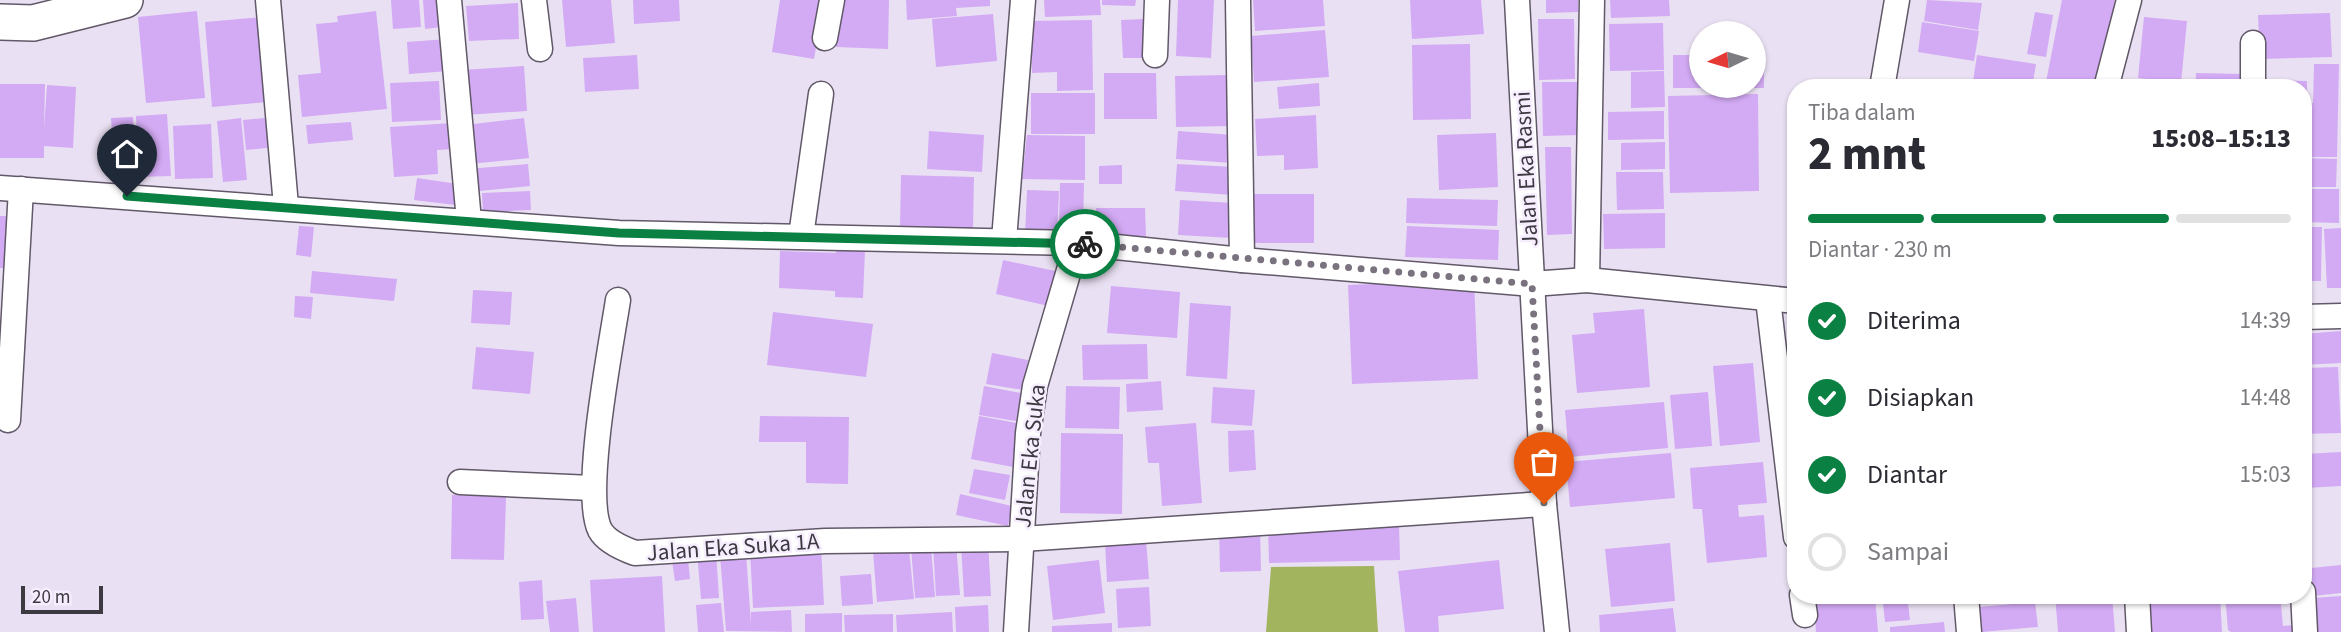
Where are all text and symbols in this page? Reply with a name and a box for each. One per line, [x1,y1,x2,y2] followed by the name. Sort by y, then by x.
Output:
[1689,21,1766,98] north arrow
[1689,21,1766,98] map controls
[1505,90,1547,248] street label: Jalan Eka Rasmi
[1808,96,1915,129] text: Tiba dalam
[2151,120,2291,157] text: 15:08–15:13
[1808,122,1926,187] text: 2 mnt
[97,124,157,196] pin
[108,135,146,173] icon: home
[1050,209,1120,279] courier
[1066,225,1104,263] icon: bike
[1808,233,1952,266] text: Diantar · 230 m
[1808,302,1846,340] icon: check
[1867,302,1961,339] text: Diterima
[2240,304,2291,337] text: 14:39
[1808,379,1846,417] icon: check
[1867,379,1974,416] text: Disiapkan
[2240,381,2291,414] text: 14:48
[1006,383,1054,529] street label: Jalan Eka Suka
[1514,432,1574,504] pin
[1525,443,1563,481] icon: bag
[1808,456,1846,494] icon: check
[1867,456,1947,493] text: Diantar
[2240,458,2291,491] text: 15:03
[646,524,821,569] street label: Jalan Eka Suka 1A
[1867,533,1949,570] text: Sampai
[21,583,103,615] scale bar
[32,584,70,611] text: 20 m

